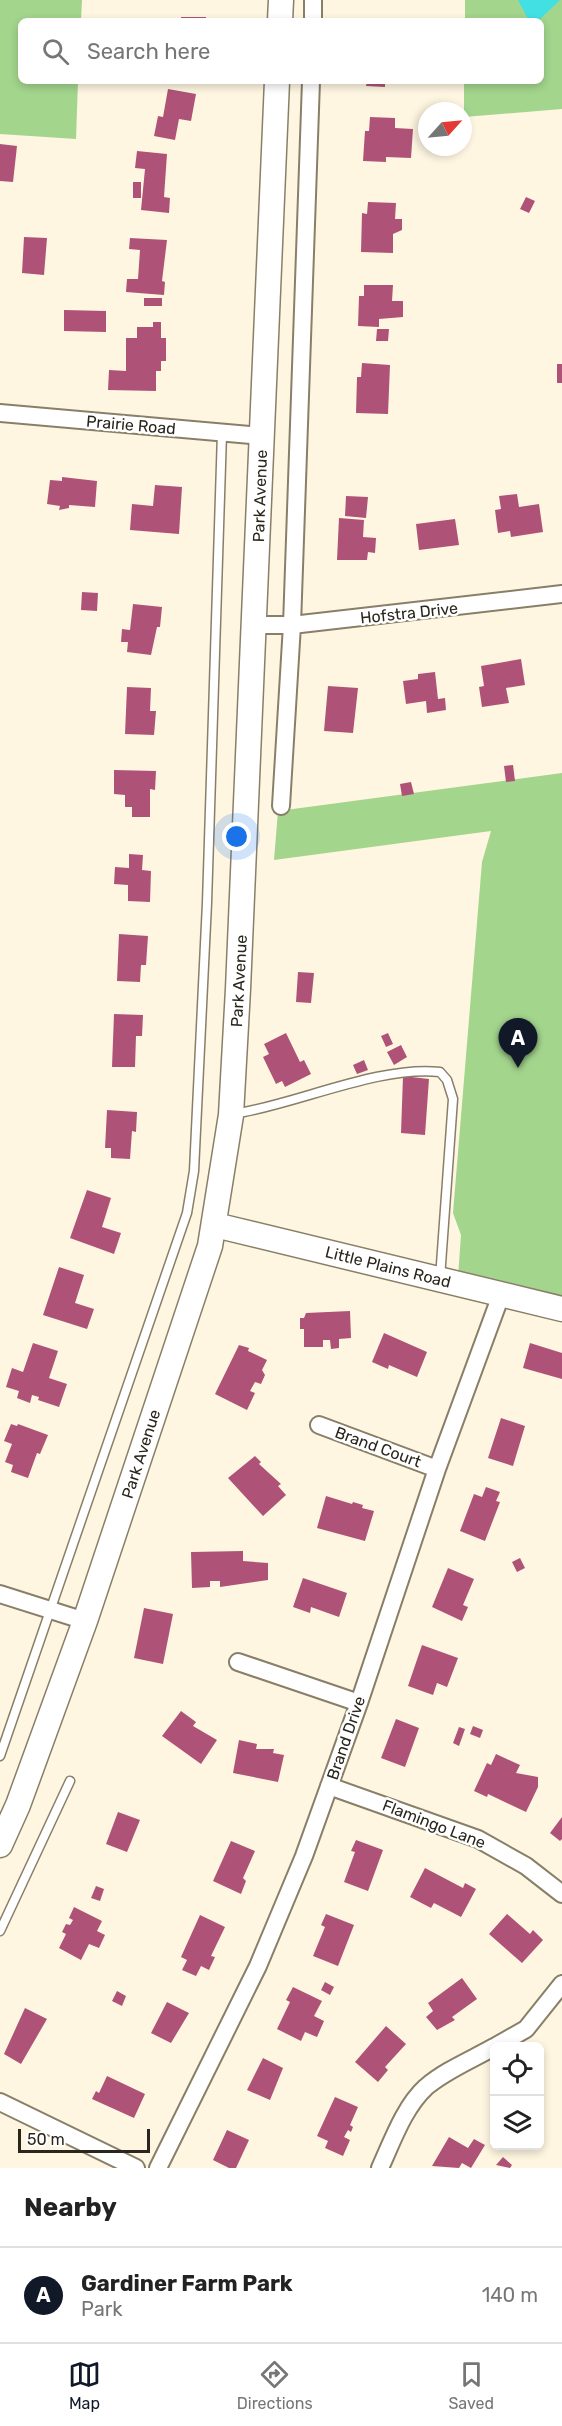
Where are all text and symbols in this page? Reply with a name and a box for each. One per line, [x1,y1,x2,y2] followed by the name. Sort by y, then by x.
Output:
[18,18,544,84] search box
[39,35,72,68] icon: search
[87,38,210,65] text: Search here
[418,102,472,156] north arrow
[85,412,177,438] street label: Prairie Road
[249,449,271,543] street label: Park Avenue
[359,598,459,628] street label: Hofstra Drive
[222,822,251,851] your location
[227,934,251,1028] street label: Park Avenue
[498,1018,538,1068] pin: A
[323,1242,453,1292] street label: Little Plains Road
[118,1407,164,1501] street label: Park Avenue
[332,1423,424,1471] street label: Brand Court
[323,1694,369,1782] street label: Brand Drive
[380,1796,488,1852] street label: Flamingo Lane
[490,2042,544,2150] map controls
[490,2042,544,2096] button: locate
[490,2096,544,2150] button: layers
[18,2126,150,2154] scale bar
[27,2130,65,2149] text: 50 m
[24,2192,117,2223] text: Nearby
[81,2270,293,2297] text: Gardiner Farm Park
[36,2283,51,2307] text: A
[482,2283,538,2307] text: 140 m
[81,2297,123,2321] text: Park
[68,2358,101,2413] tab: Map
[237,2358,313,2413] tab: Directions
[448,2358,494,2413] tab: Saved

